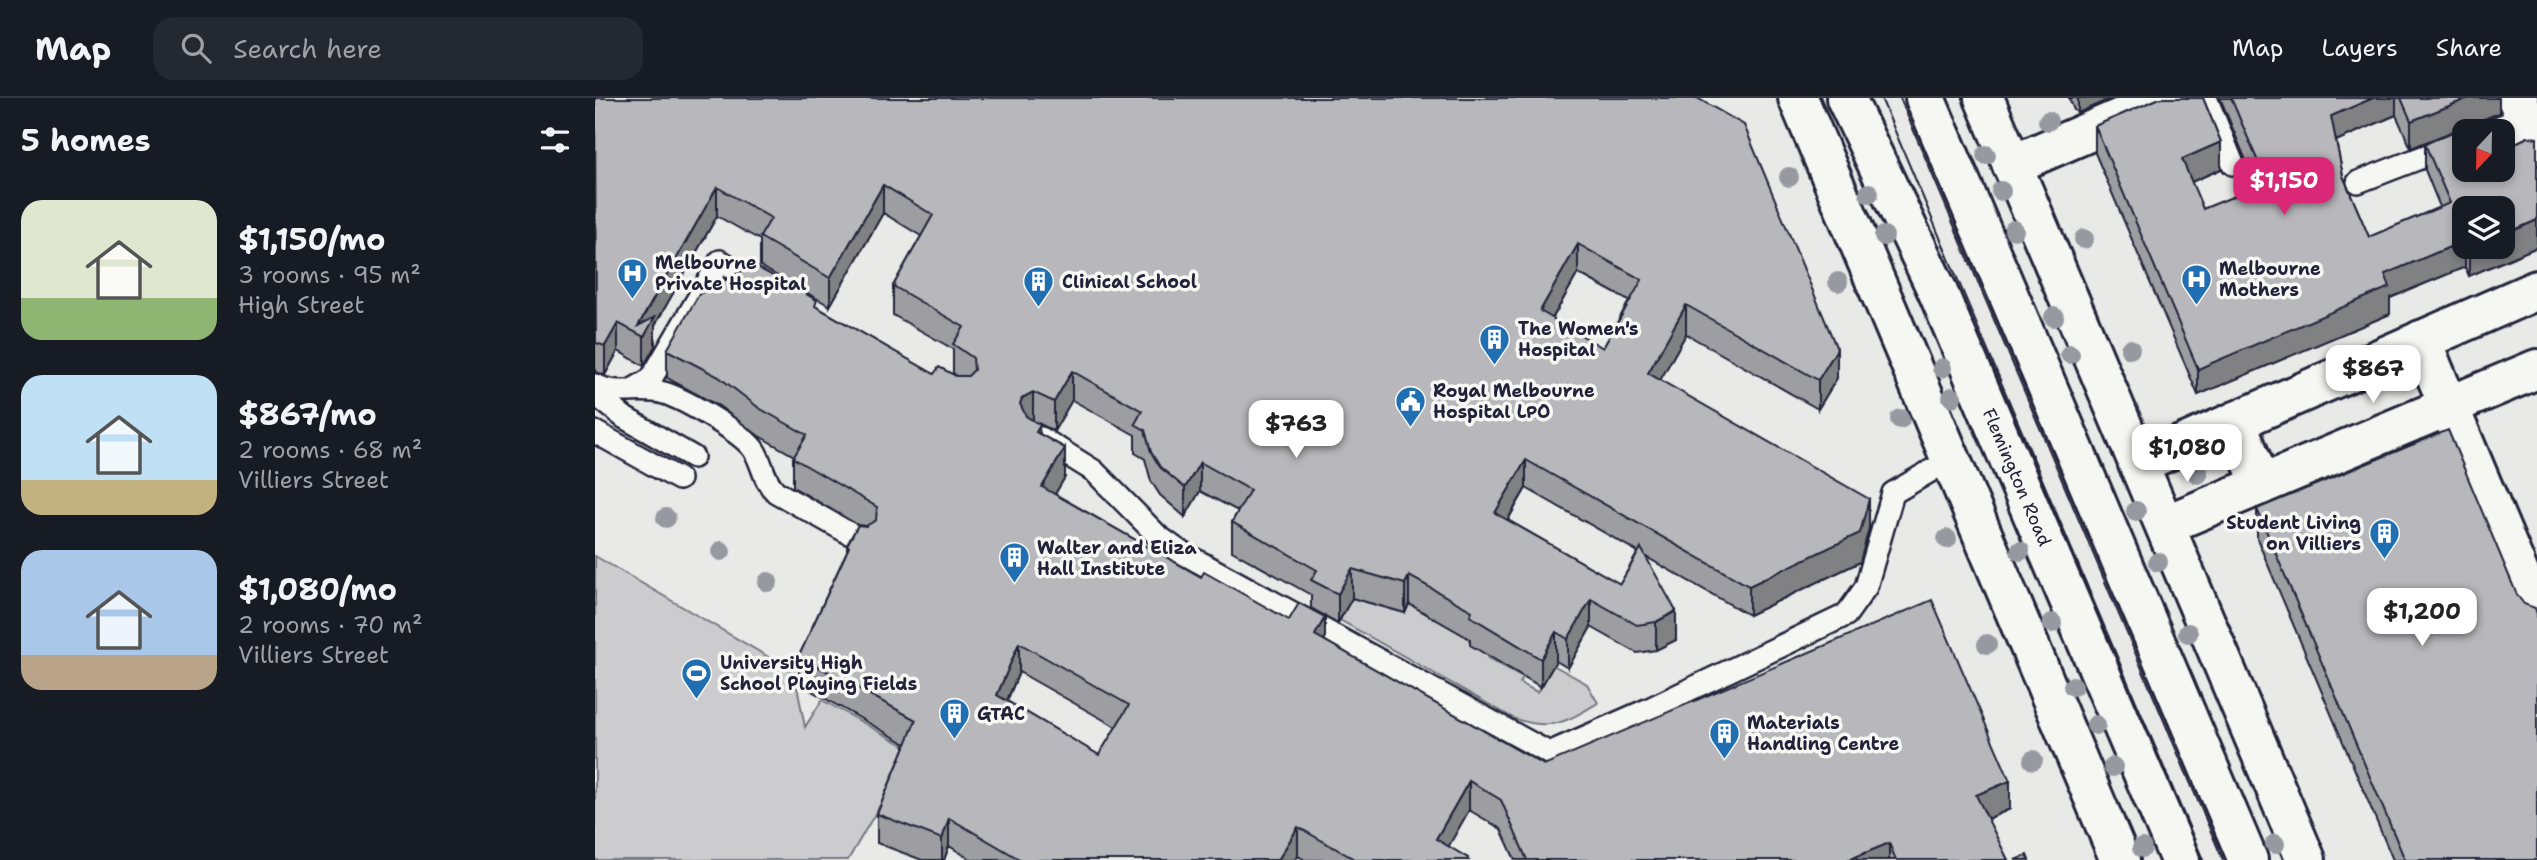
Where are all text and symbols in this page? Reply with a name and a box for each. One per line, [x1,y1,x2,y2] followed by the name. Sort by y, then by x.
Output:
[153,17,643,80] search box
[35,26,111,71] text: Map
[177,29,215,67] icon: search
[233,31,382,66] text: Search here
[2232,32,2283,64] text: Map
[2321,32,2398,64] text: Layers
[2436,32,2502,64] text: Share
[2452,119,2515,182] north arrow
[2452,119,2515,259] map controls
[21,120,151,161] text: 5 homes
[536,121,574,159] icon: filters
[2227,158,2341,217] pin: $1,150
[2249,165,2319,195] text: $1,150
[2452,196,2515,259] button: layers
[238,219,385,260] text: $1,150/mo
[77,228,161,312] icon: home
[655,251,807,296] place label: Melbourne Private Hospital
[615,256,649,300] hospital icon: Melbourne Private Hospital
[2219,257,2321,302] place label: Melbourne Mothers
[238,260,421,290] text: 3 rooms · 95 m²
[2179,262,2213,306] hospital icon: Melbourne Mothers
[1022,265,1056,309] building icon: Clinical School
[1062,270,1197,294] place label: Clinical School
[238,290,365,320] text: High Street
[1518,317,1639,362] place label: The Women's Hospital
[1478,322,1512,366] building icon: The Women's Hospital
[2332,345,2414,405] pin: $867
[2342,353,2404,383] text: $867
[1433,379,1595,424] place label: Royal Melbourne Hospital LPO
[1393,384,1427,428] public building icon: Royal Melbourne Hospital LPO
[238,394,377,435] text: $867/mo
[1255,400,1337,460] pin: $763
[77,403,161,487] icon: home
[1977,405,2057,550] street label: Flemington Road
[1265,408,1327,438] text: $763
[2130,424,2244,484] pin: $1,080
[2148,432,2226,462] text: $1,080
[238,435,422,465] text: 2 rooms · 68 m²
[238,465,389,495] text: Villiers Street
[2226,511,2361,556] place label: Student Living on Villiers
[2367,516,2401,560] building icon: Student Living on Villiers
[1037,536,1197,581] place label: Walter and Eliza Hall Institute
[997,541,1031,585] building icon: Walter and Eliza Hall Institute
[238,569,397,610] text: $1,080/mo
[77,578,161,662] icon: home
[2365,588,2479,648] pin: $1,200
[2383,596,2461,626] text: $1,200
[238,610,423,640] text: 2 rooms · 70 m²
[238,640,389,670] text: Villiers Street
[720,651,917,696] place label: University High School Playing Fields
[680,656,714,700] sports icon: University High School Playing Fields
[937,697,971,741] building icon: GTAC
[977,702,1025,726] place label: GTAC
[1747,711,1900,756] place label: Materials Handling Centre
[1707,716,1741,760] building icon: Materials Handling Centre

